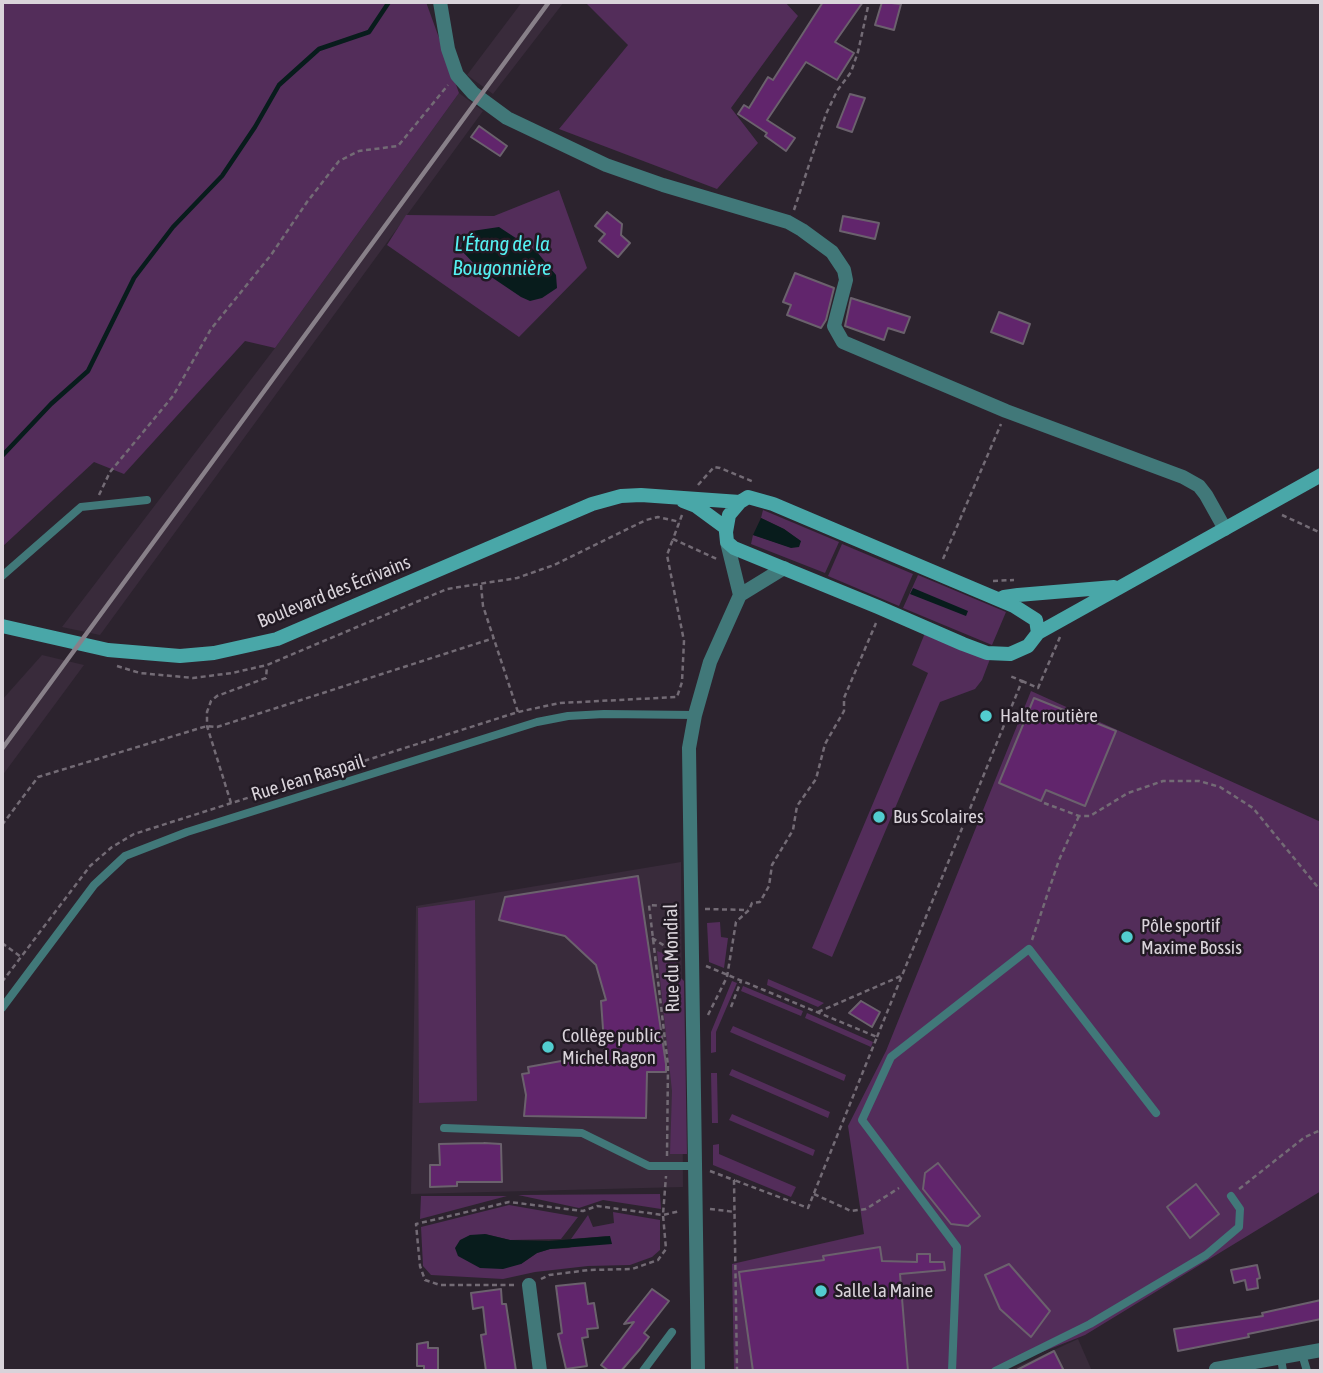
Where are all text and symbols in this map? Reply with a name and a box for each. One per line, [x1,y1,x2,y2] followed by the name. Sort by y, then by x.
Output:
[452,231,552,281] water label: L'Étang de la Bougonnière
[254,551,414,633] street label: Boulevard des Écrivains
[1000,705,1098,727] place label: Halte routière
[978,708,994,724] marker: Halte routière
[248,750,368,806] street label: Rue Jean Raspail
[893,806,984,828] place label: Bus Scolaires
[871,809,887,825] marker: Bus Scolaires
[660,903,684,1013] street label: Rue du Mondial
[1141,915,1242,959] place label: Pôle sportif Maxime Bossis
[1119,929,1135,945] marker: Pôle sportif Maxime Bossis
[562,1025,661,1069] place label: Collège public Michel Ragon
[540,1039,556,1055] marker: Collège public Michel Ragon
[835,1280,933,1302] place label: Salle la Maine
[813,1283,829,1299] marker: Salle la Maine

